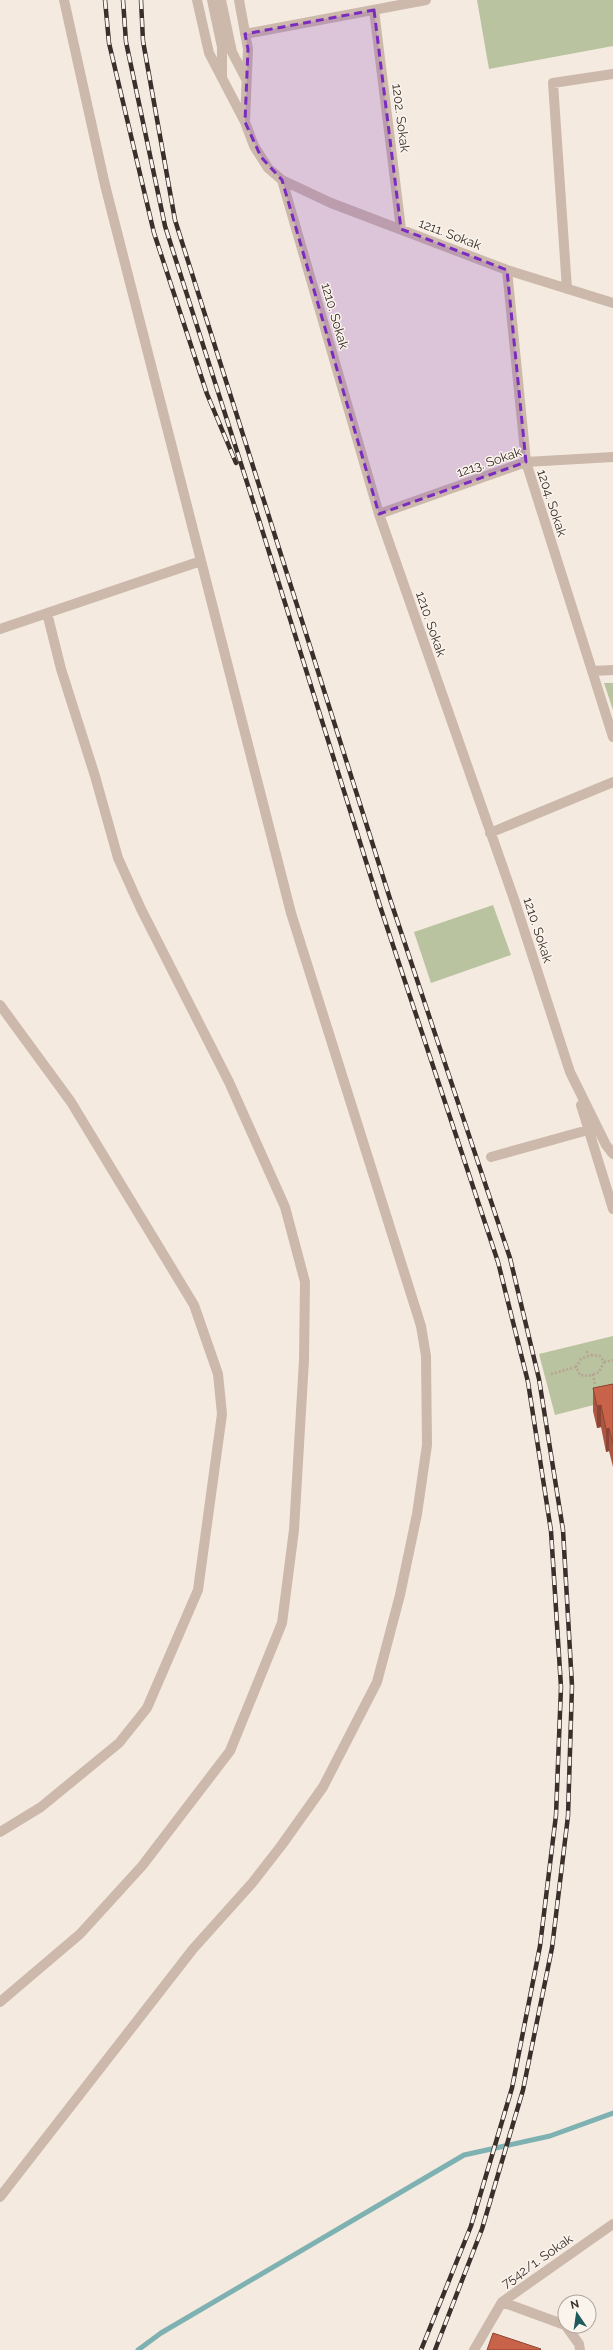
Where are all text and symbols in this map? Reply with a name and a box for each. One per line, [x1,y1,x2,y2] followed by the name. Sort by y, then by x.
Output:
[389,83,413,153] street label: 1202. Sokak
[417,215,483,253] street label: 1211. Sokak
[318,281,352,351] street label: 1210. Sokak
[455,444,523,480] street label: 1213. Sokak
[534,468,570,539] street label: 1204. Sokak
[413,589,449,659] street label: 1210. Sokak
[520,895,556,965] street label: 1210. Sokak
[499,2231,575,2291] street label: 7542/1. Sokak
[557,2294,597,2334] north arrow
[569,2297,580,2312] text: N

